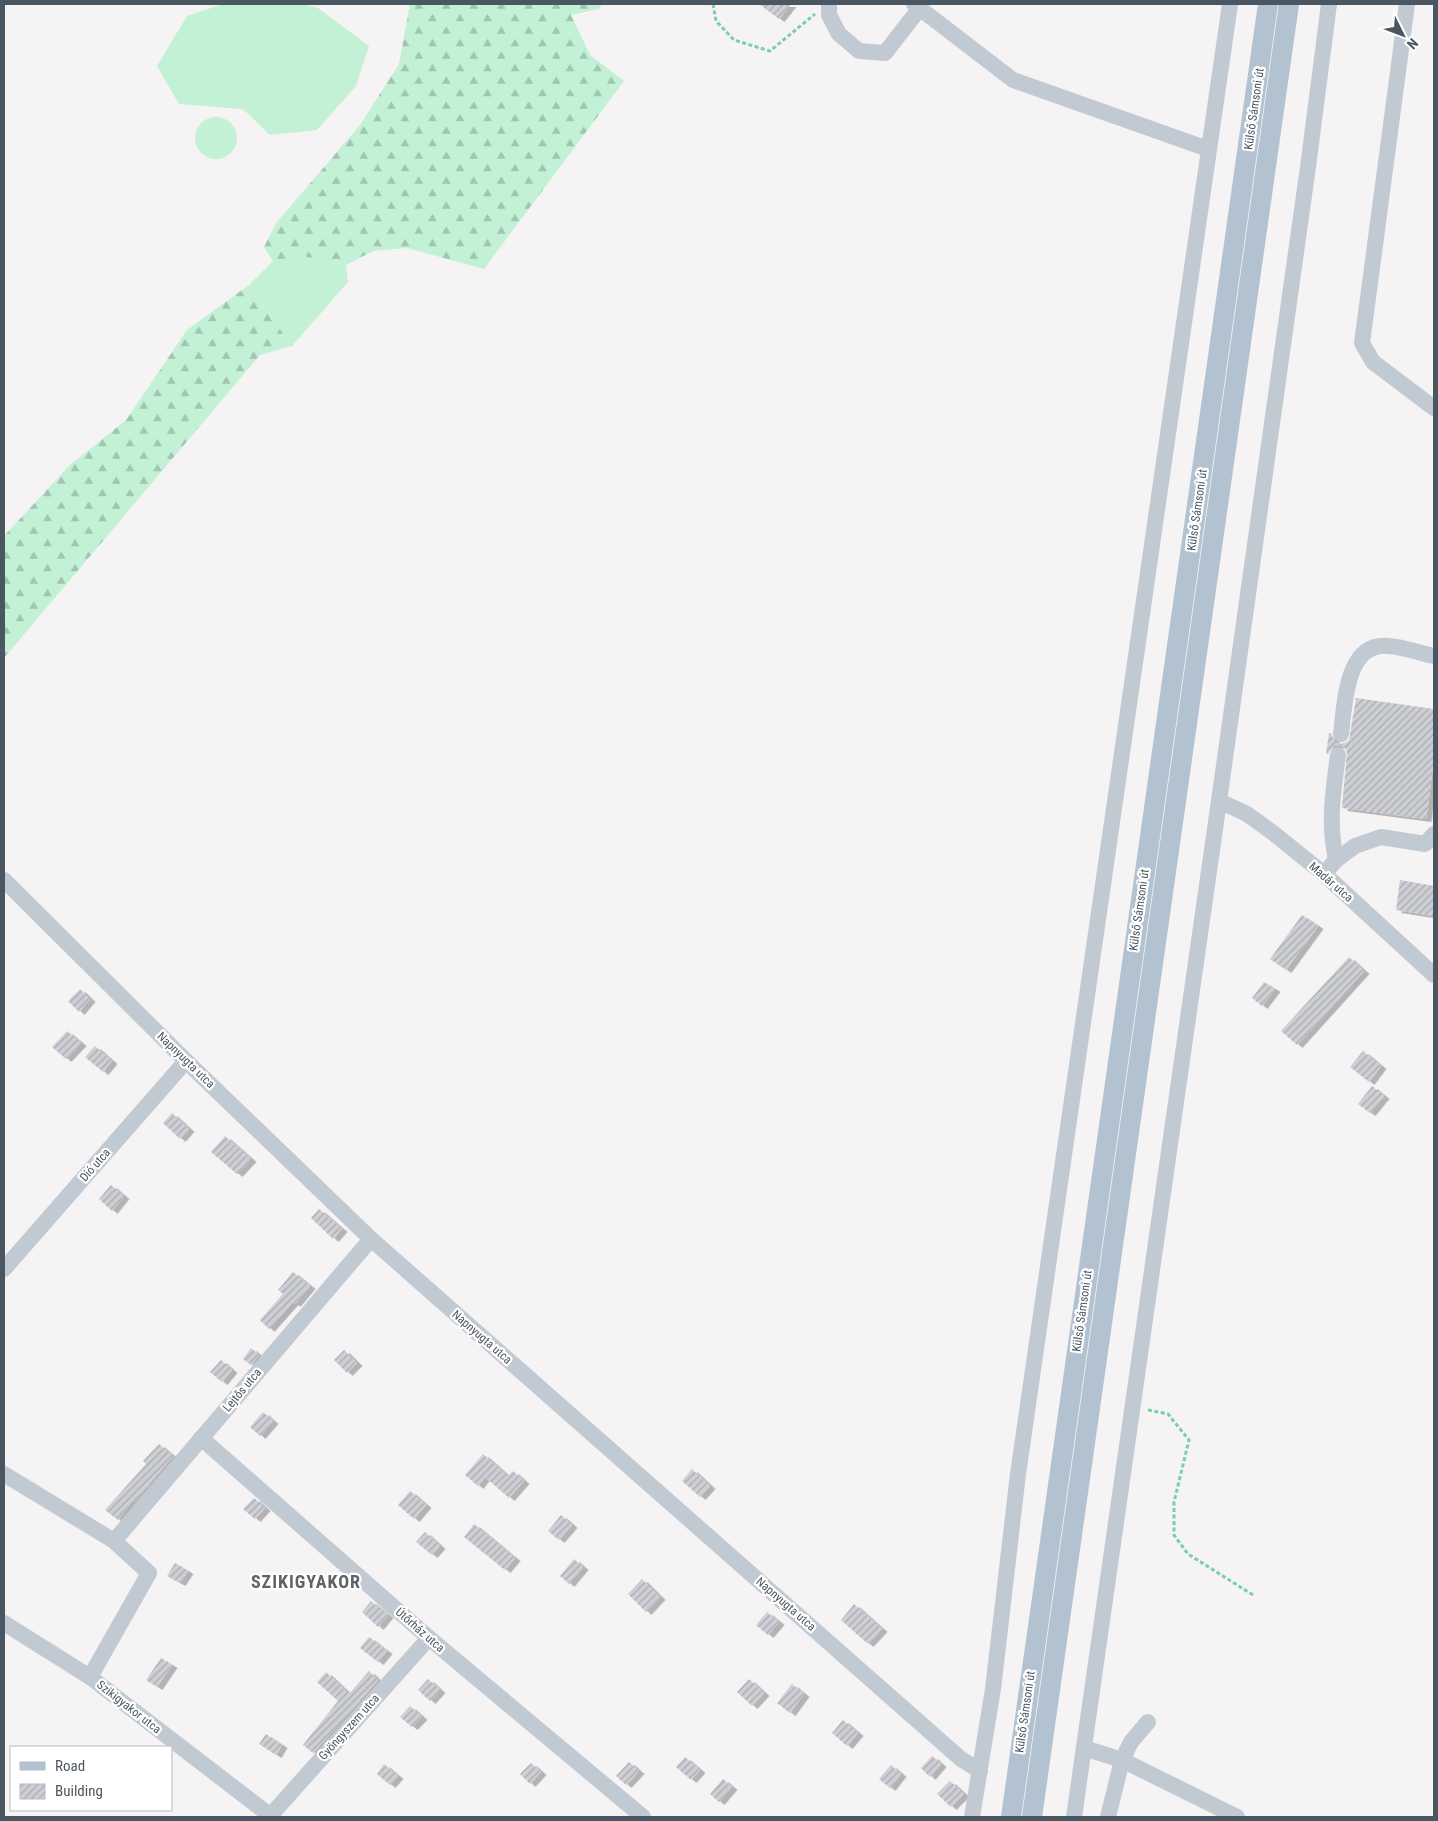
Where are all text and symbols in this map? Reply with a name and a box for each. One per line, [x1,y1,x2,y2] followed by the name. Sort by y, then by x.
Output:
[1378,10,1428,60] north arrow
[1404,35,1421,52] text: N
[1241,67,1267,151] street label: Külső Sámsoni út
[1184,468,1210,552] street label: Külső Sámsoni út
[1306,859,1356,905] street label: Madár utca
[1126,868,1152,952] street label: Külső Sámsoni út
[154,1029,218,1091] street label: Napnyugta utca
[77,1145,113,1184] street label: Dió utca
[1069,1269,1095,1353] street label: Külső Sámsoni út
[449,1307,515,1367] street label: Napnyugta utca
[220,1365,264,1415] street label: Lejtős utca
[251,1571,361,1592] district label: SZIKIGYAKOR
[753,1574,819,1634] street label: Napnyugta utca
[393,1604,448,1655] street label: Útőrház utca
[1012,1670,1038,1754] street label: Külső Sámsoni út
[94,1678,164,1737] street label: Szikigyakor utca
[316,1691,382,1763] street label: Gyöngyszem utca
[10,1746,172,1811] legend
[55,1757,85,1775] text: Road
[55,1782,103,1800] text: Building

